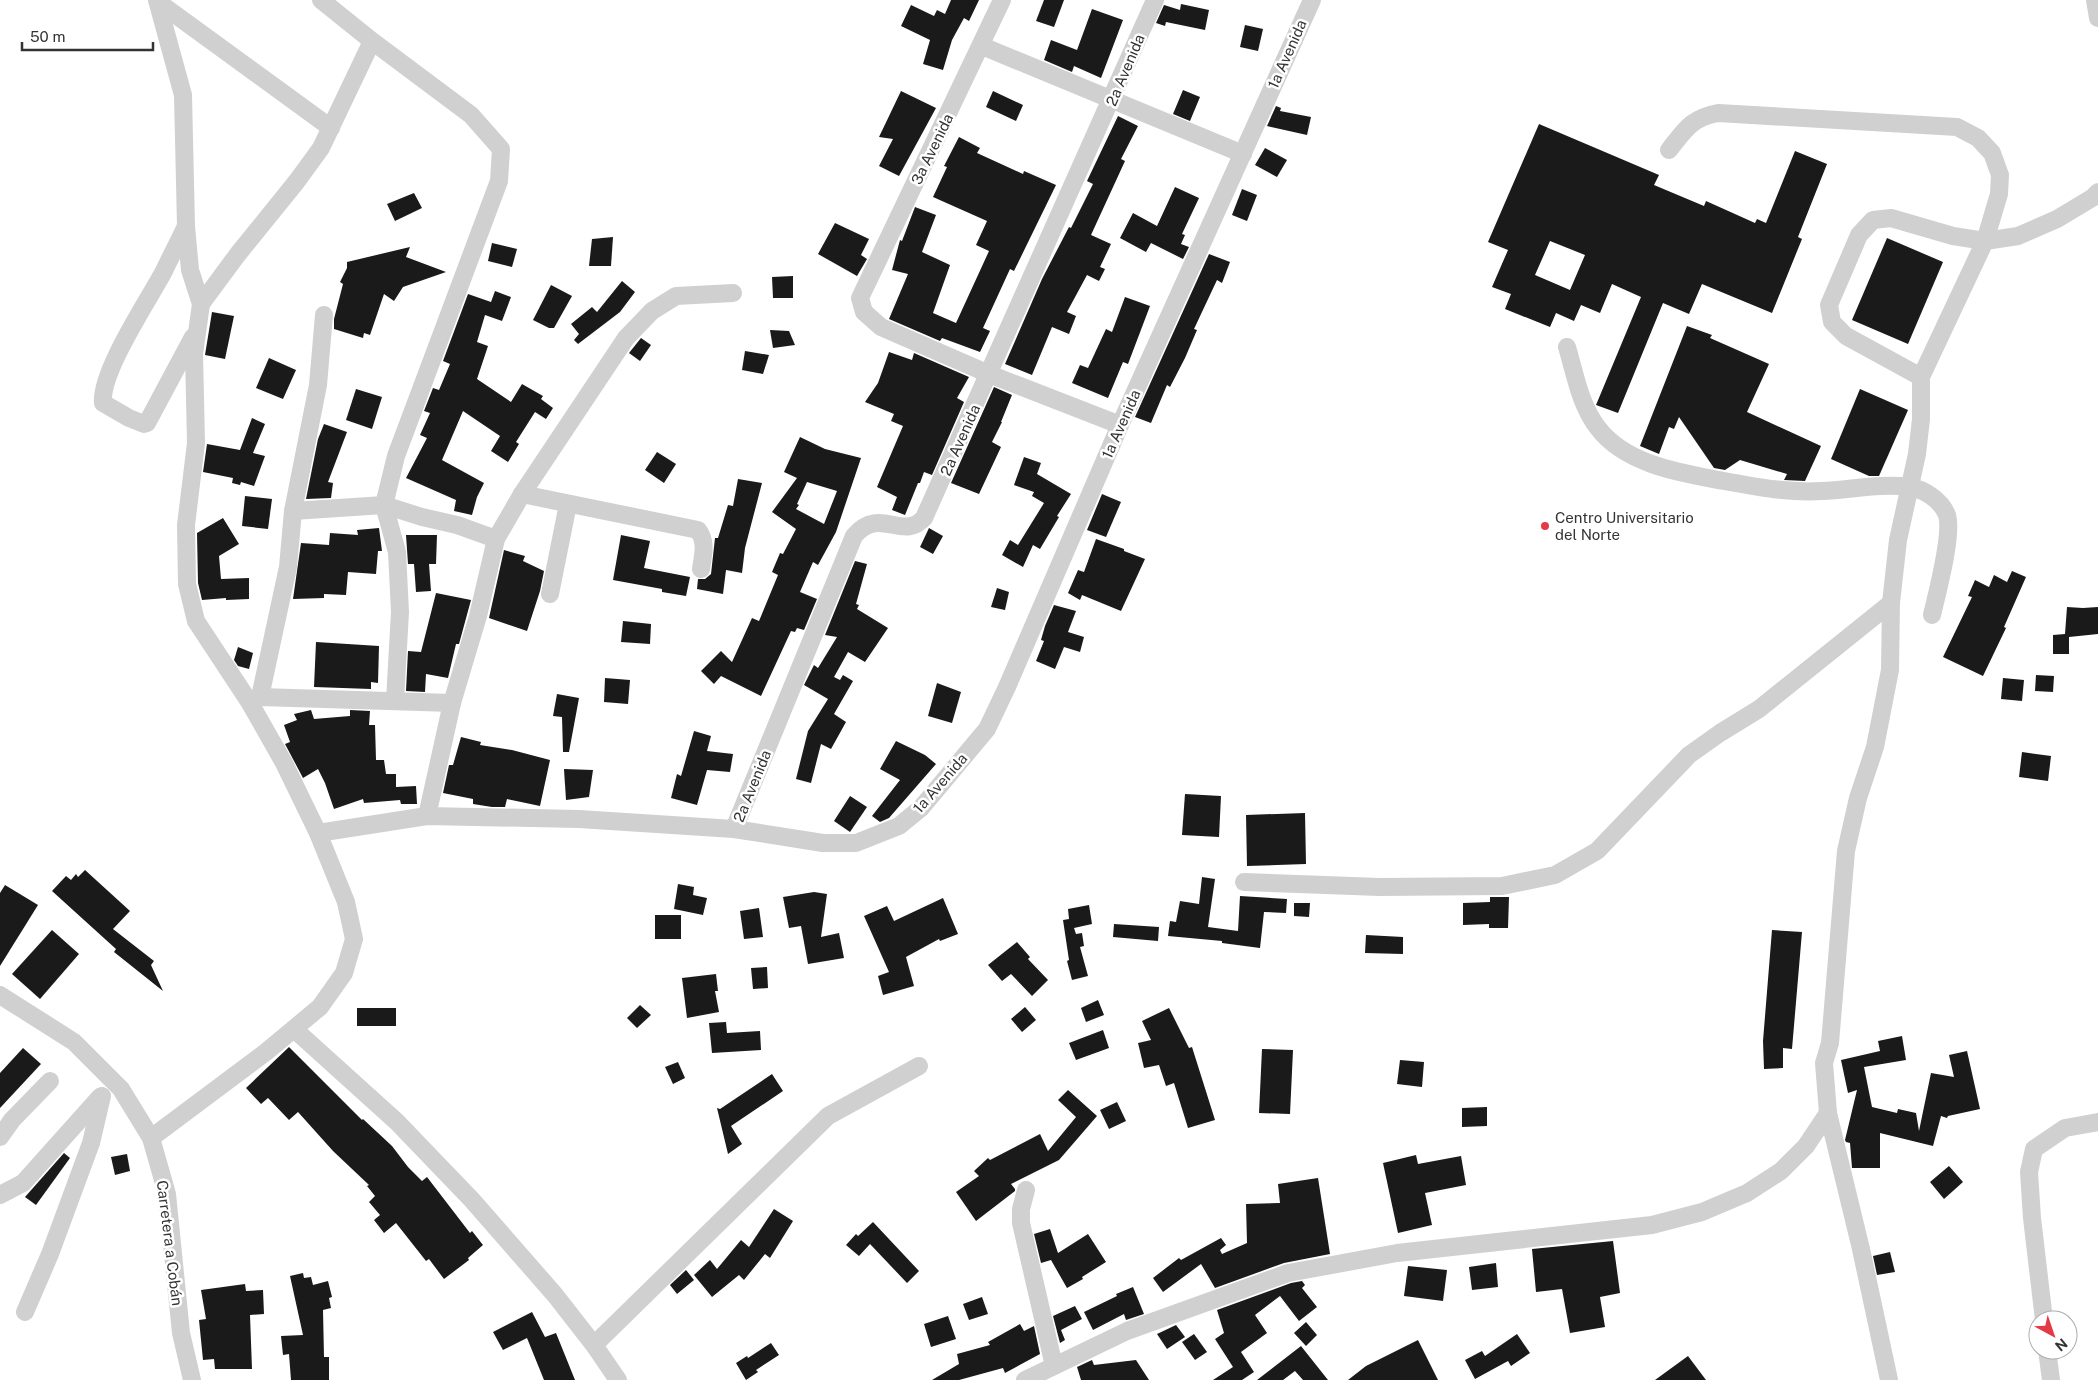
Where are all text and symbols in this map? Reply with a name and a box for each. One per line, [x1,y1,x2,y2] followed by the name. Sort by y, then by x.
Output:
[1264,17,1310,91] street label: 1a Avenida
[22,20,154,52] scale bar
[30,28,65,45] text: 50 m
[1102,32,1148,108] street label: 2a Avenida
[908,111,956,187] street label: 3a Avenida
[1098,387,1144,461] street label: 1a Avenida
[937,402,983,478] street label: 2a Avenida
[1555,509,1694,543] place label: Centro Universitario del Norte
[1539,520,1551,532] marker: Centro Universitario del Norte
[730,748,774,824] street label: 2a Avenida
[910,750,970,816] street label: 1a Avenida
[154,1179,186,1307] street label: Carretera a Cobán
[2028,1310,2078,1360] north arrow
[2052,1335,2071,1355] text: N

